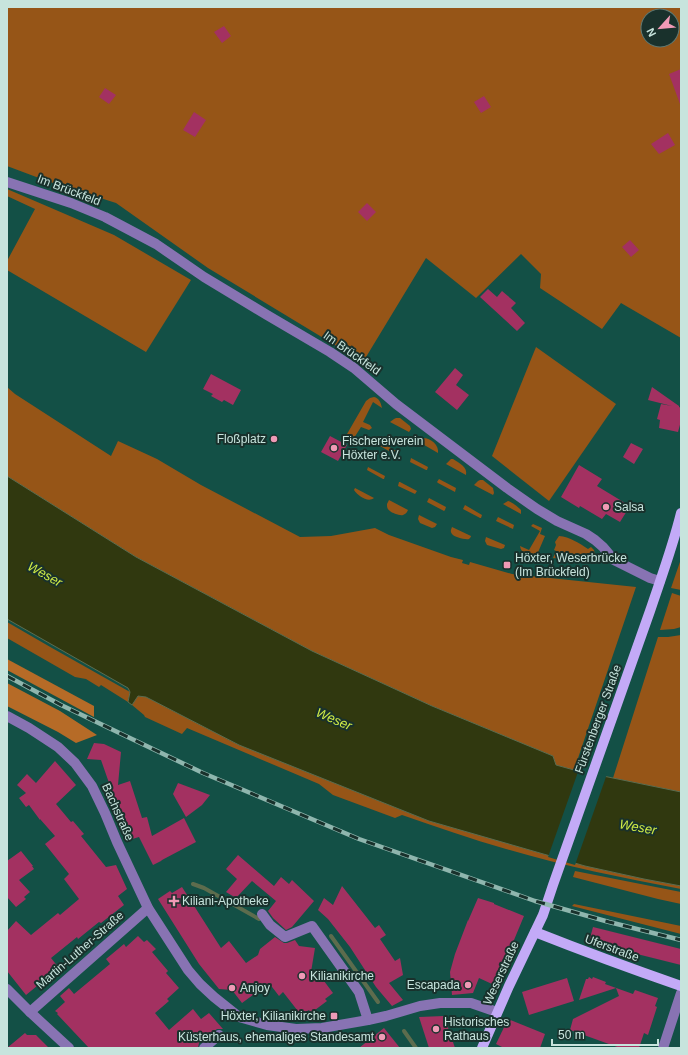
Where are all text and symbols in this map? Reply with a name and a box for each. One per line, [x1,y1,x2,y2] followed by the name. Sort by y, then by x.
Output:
[640,8,680,48] north arrow
[644,26,658,39] text: N
[35,172,103,208] street label: Im Brückfeld
[321,328,383,378] street label: Im Brückfeld
[217,432,266,446] place label: Floßplatz
[269,434,279,444] marker: Floßplatz
[342,434,423,462] place label: Fischereiverein Höxter e.V.
[329,443,339,453] marker: Fischereiverein Höxter e.V.
[614,500,644,514] place label: Salsa
[601,502,611,512] marker: Salsa
[515,551,627,579] place label: Höxter, Weserbrücke (Im Brückfeld)
[25,558,66,590] water label: Weser
[502,560,512,570] marker: Höxter, Weserbrücke (Im Brückfeld)
[572,662,624,775] street label: Fürstenberger Straße
[314,705,355,733] water label: Weser
[99,781,137,843] street label: Bachstraße
[618,816,658,838] water label: Weser
[182,894,269,908] place label: Kiliani-Apotheke
[169,896,179,906] marker: Kiliani-Apotheke
[33,908,127,992] street label: Martin-Luther-Straße
[583,932,641,964] street label: Uferstraße
[480,939,522,1007] street label: Weserstraße
[310,969,374,983] place label: Kilianikirche
[297,971,307,981] marker: Kilianikirche
[407,978,460,992] place label: Escapada
[463,980,473,990] marker: Escapada
[240,981,270,995] place label: Anjoy
[227,983,237,993] marker: Anjoy
[221,1009,326,1023] place label: Höxter, Kilianikirche
[329,1011,339,1021] marker: Höxter, Kilianikirche
[444,1015,509,1043] place label: Historisches Rathaus
[552,1021,658,1047] scale bar
[431,1024,441,1034] marker: Historisches Rathaus
[558,1028,585,1042] text: 50 m
[178,1030,375,1044] place label: Küsterhaus, ehemaliges Standesamt
[377,1032,387,1042] marker: Küsterhaus, ehemaliges Standesamt

